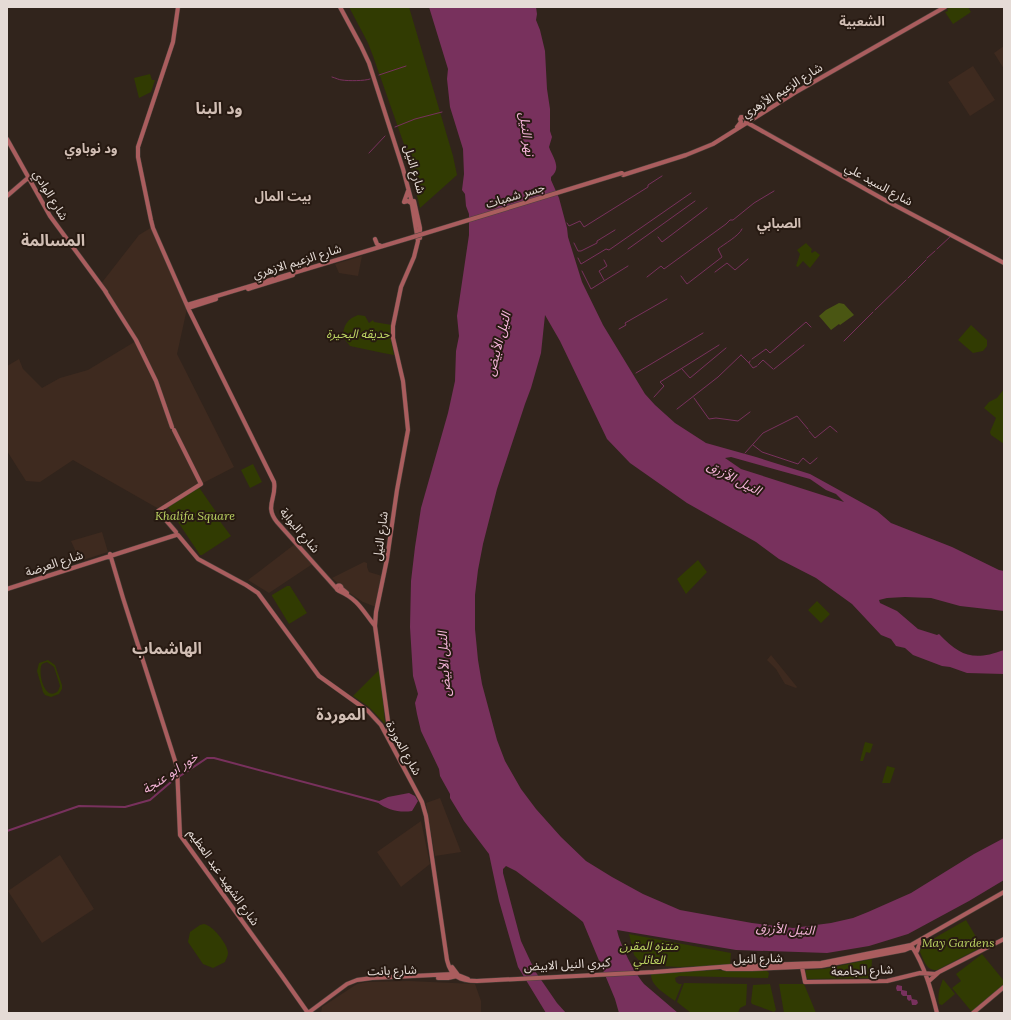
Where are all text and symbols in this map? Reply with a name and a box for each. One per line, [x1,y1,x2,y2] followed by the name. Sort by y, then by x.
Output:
[839,13,885,30] district label: الشعبية
[739,59,826,123] street label: شارع الزعيم الأزهري
[196,98,242,118] district label: ود البنا
[516,111,539,158] water label: نهر النيل
[65,140,117,159] district label: ود نوباوي
[399,143,429,196] street label: شارع النيل
[841,159,916,211] street label: شارع السيد علي
[28,167,72,224] street label: شارع الوادي
[484,179,546,211] street label: جسر شمبات
[255,188,312,205] district label: بيت المال
[757,215,801,234] district label: الصبابي
[21,230,85,250] district label: المسالمة
[251,240,344,284] street label: شارع الزعيم الازهري
[481,308,515,378] water label: النيل الأبيض
[326,326,391,341] park label: حديقه البحيرة
[704,457,766,500] water label: النيل الأزرق
[275,504,323,557] street label: شارع البوابة
[155,508,235,523] park label: Khalifa Square
[369,510,393,562] street label: شارع النيل
[23,547,85,581] street label: شارع العرضة
[434,629,454,697] water label: النيل الأبيض
[132,638,202,658] district label: الهاشماب
[316,704,366,724] district label: الموردة
[381,718,425,779] street label: شارع الموردة
[139,748,201,798] water label: خور ابو عنجة
[183,826,263,929] street label: شارع الشهيد عبد العظيم
[755,919,817,939] water label: النيل الأزرق
[922,935,994,950] park label: May Gardens
[619,938,679,969] park label: منتزه المقرن العائلي
[733,950,783,968] street label: شارع النيل
[523,954,612,977] street label: كبري النيل الابيض
[831,961,893,981] street label: شارع الجامعة
[367,962,417,980] street label: شارع بانت

